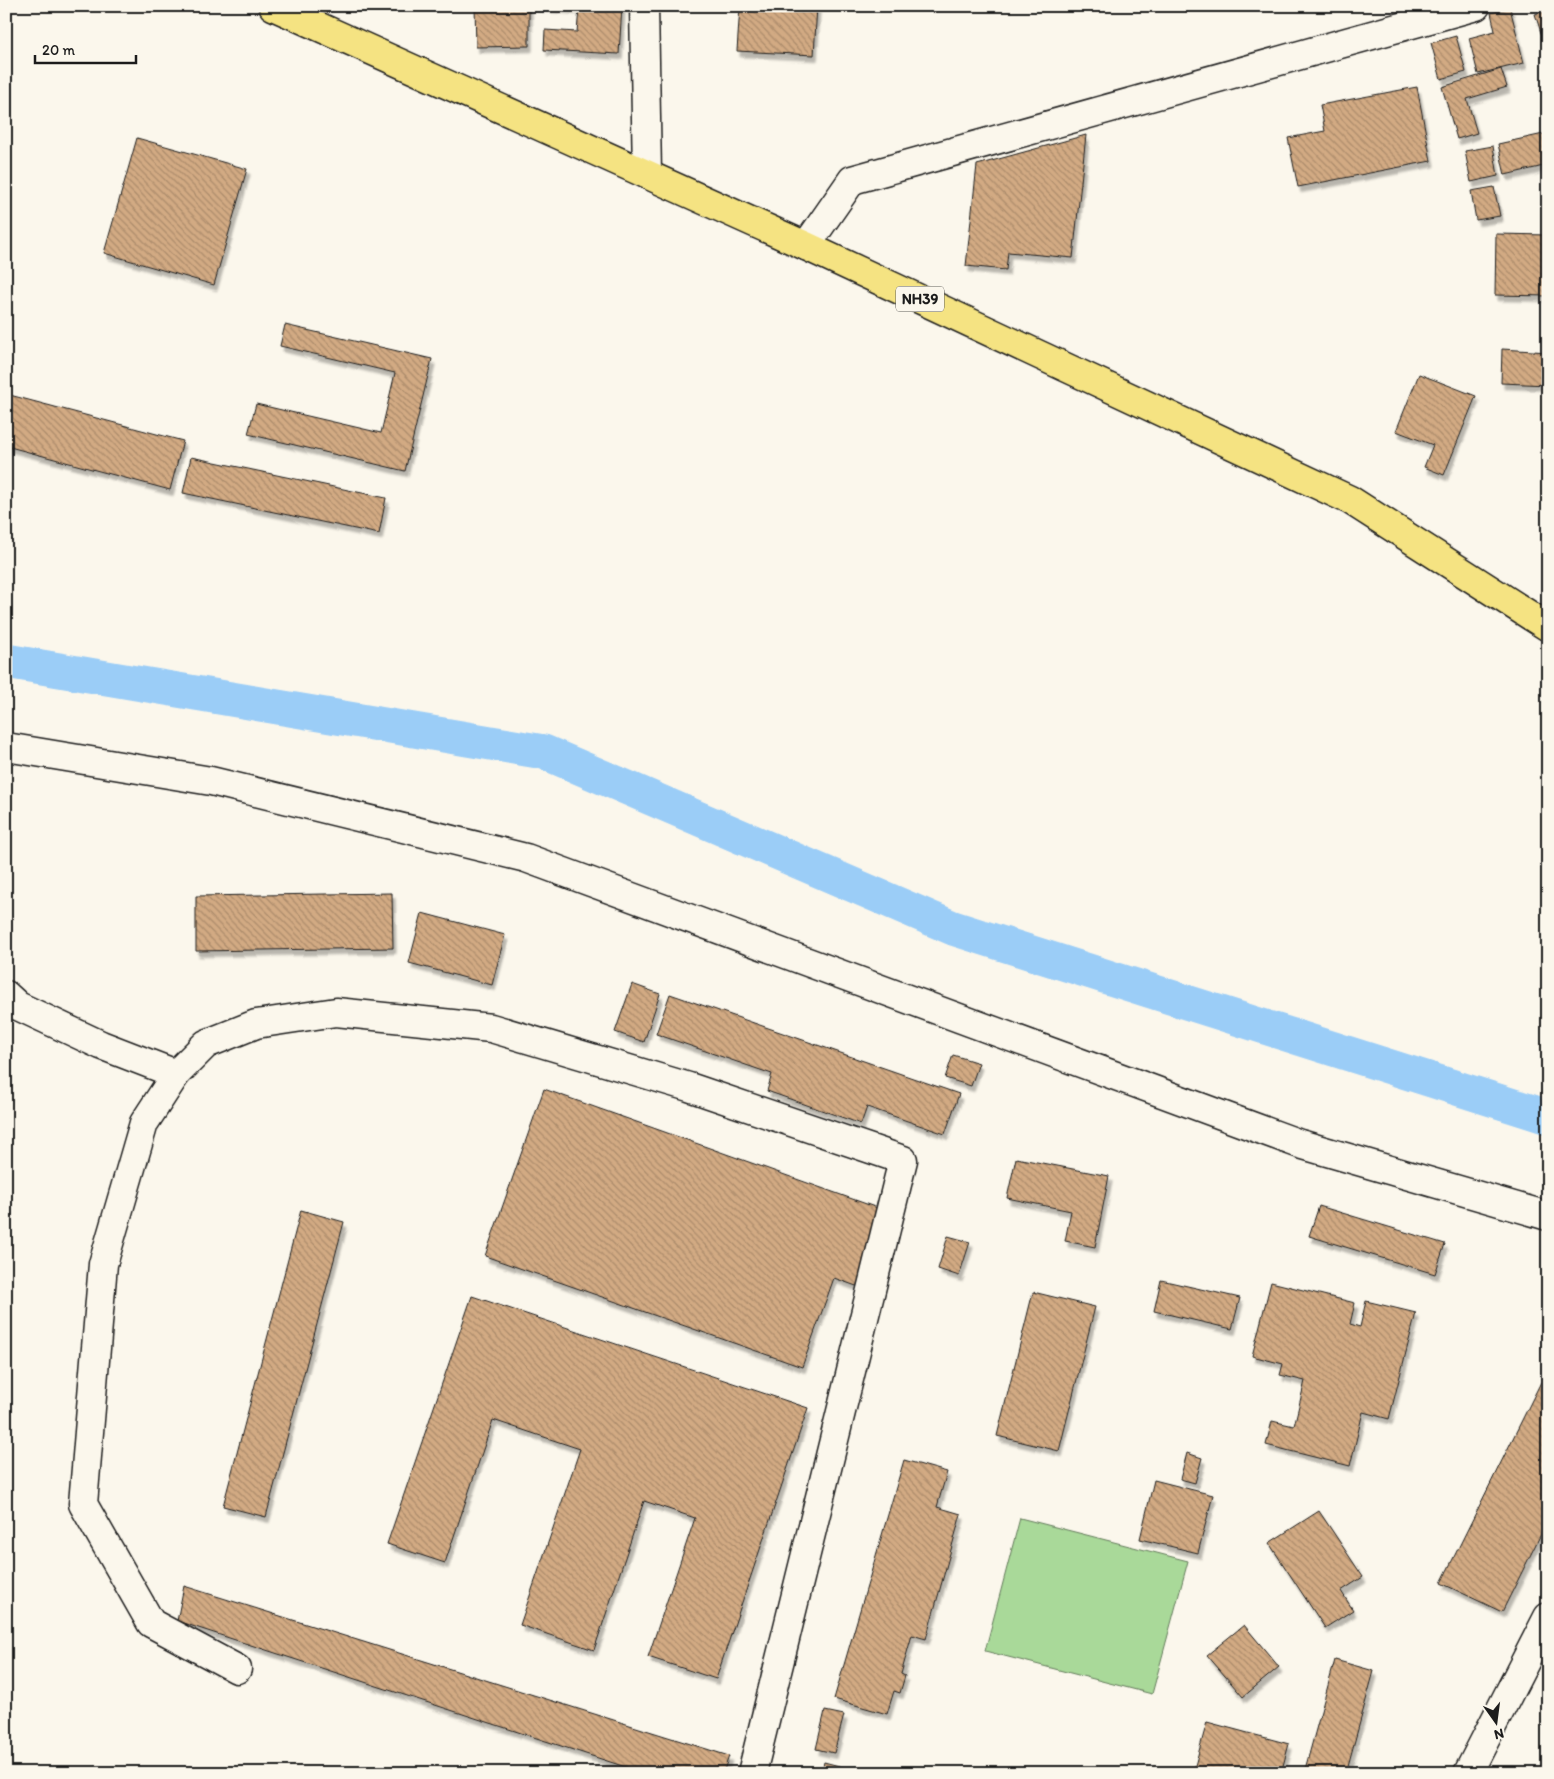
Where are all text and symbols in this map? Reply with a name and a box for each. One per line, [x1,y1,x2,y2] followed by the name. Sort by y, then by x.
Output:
[35,32,136,64] scale bar
[42,41,76,59] text: 20 m
[896,286,944,312] road number: NH39
[1472,1696,1522,1746] north arrow
[1492,1725,1506,1744] text: N

